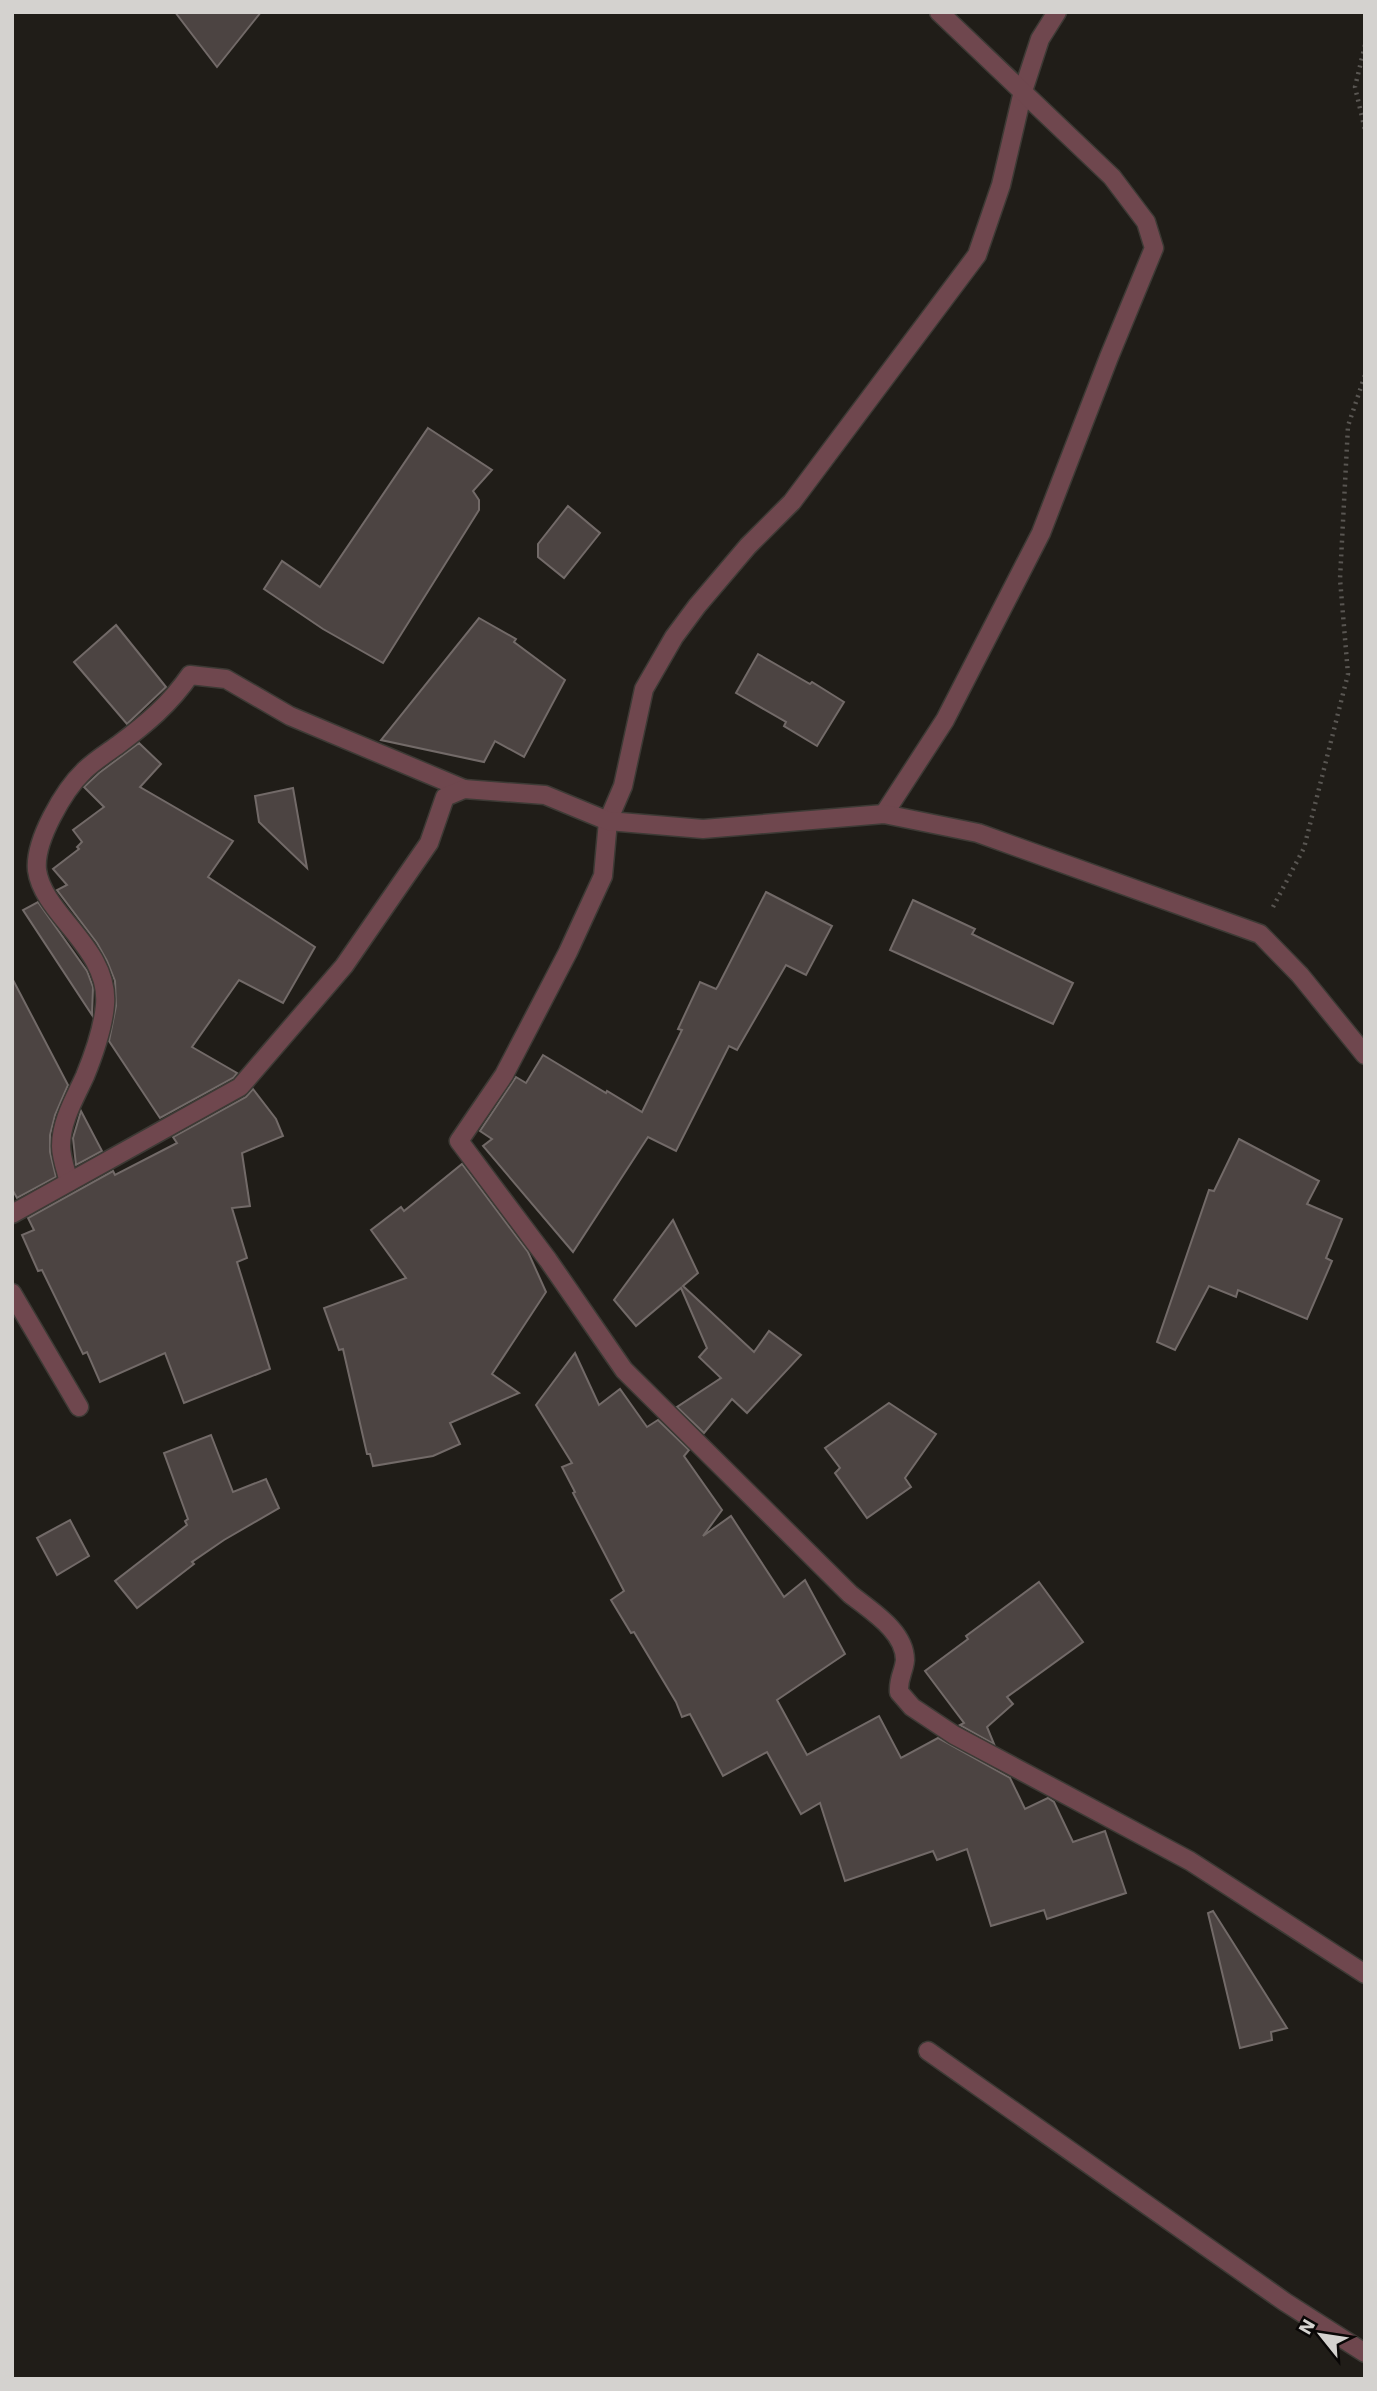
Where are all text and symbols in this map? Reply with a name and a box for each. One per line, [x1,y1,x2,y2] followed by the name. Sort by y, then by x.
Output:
[1286,2300,1356,2370] north arrow
[1293,2315,1320,2339] text: N

